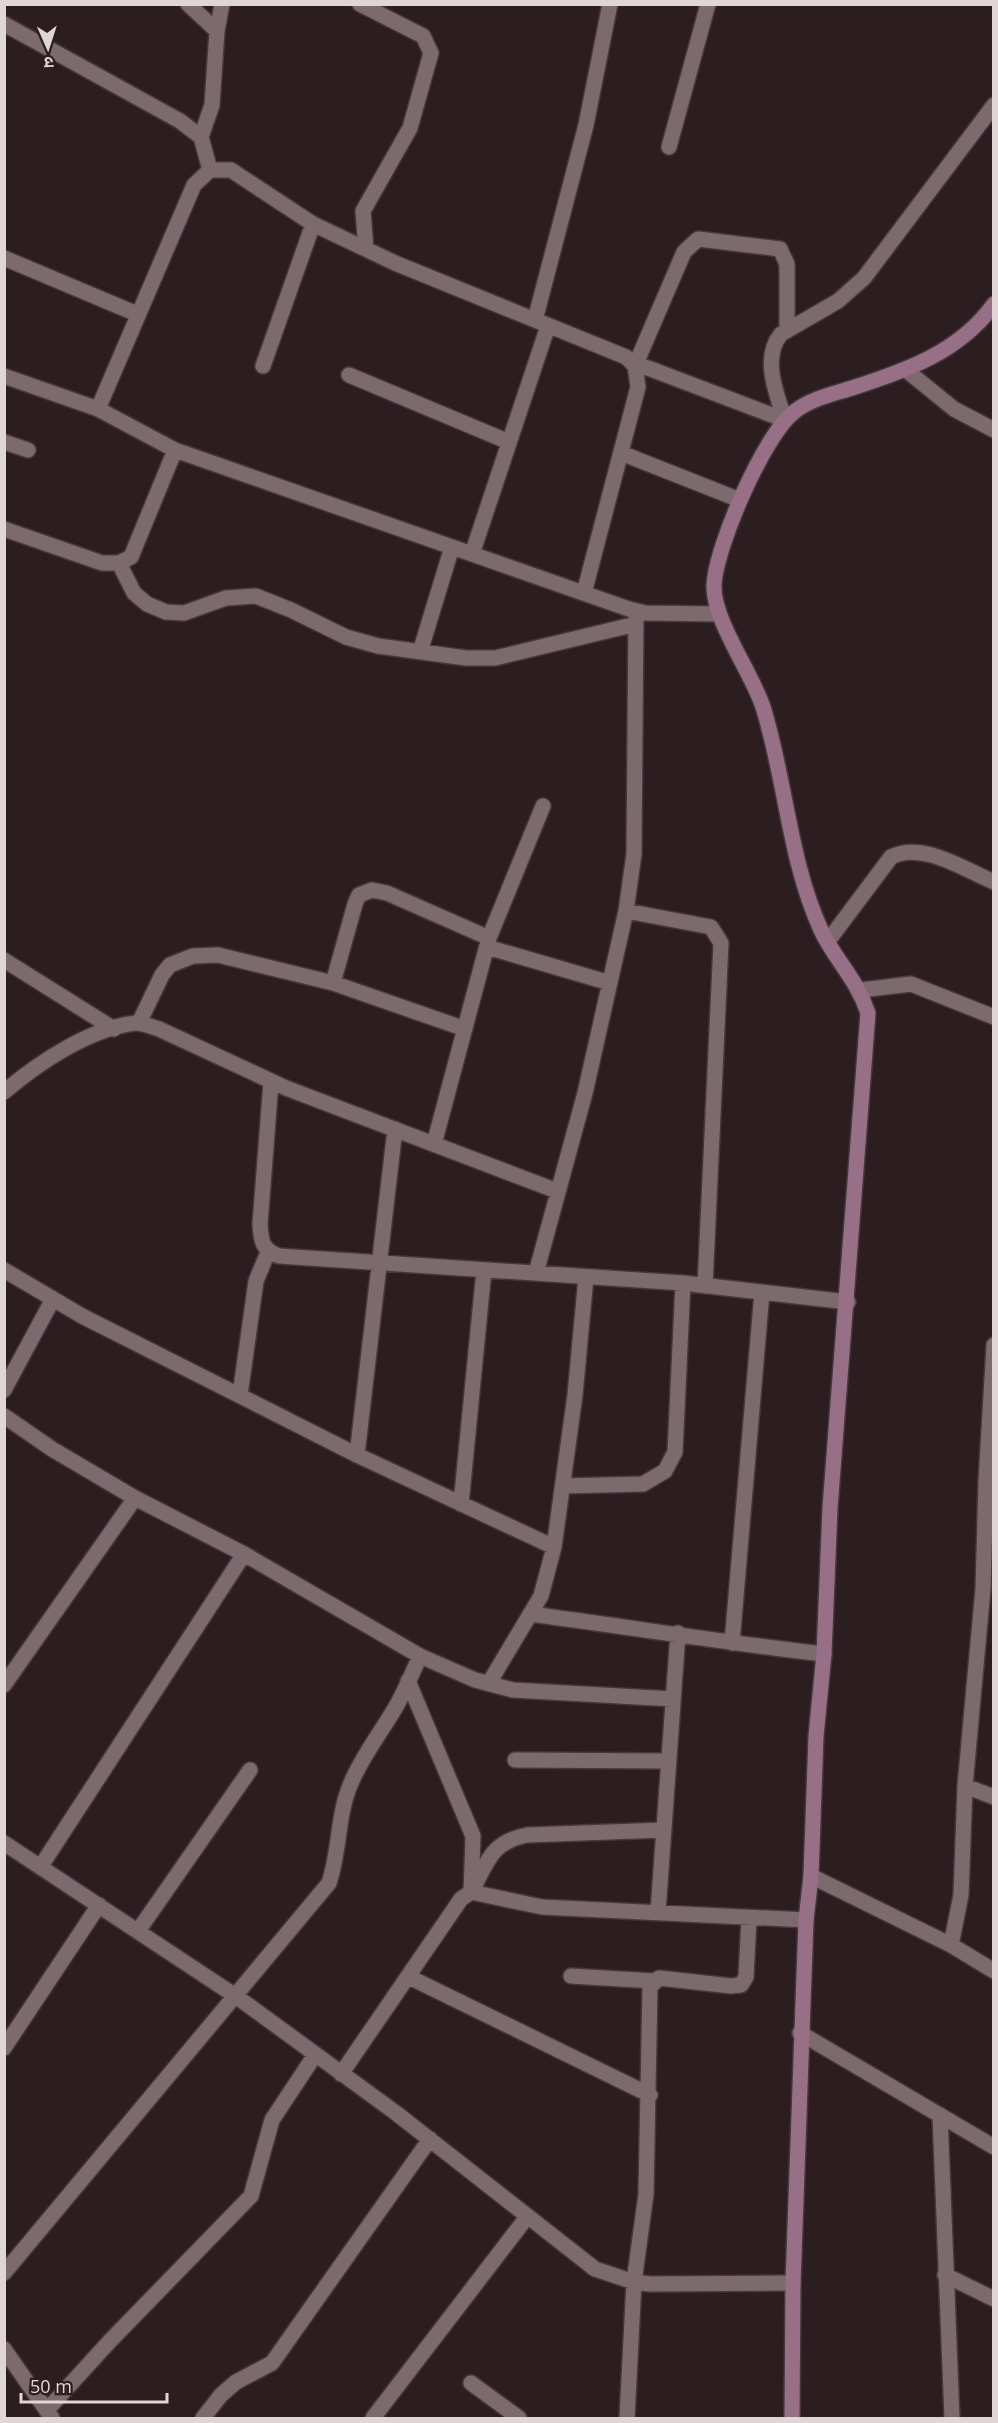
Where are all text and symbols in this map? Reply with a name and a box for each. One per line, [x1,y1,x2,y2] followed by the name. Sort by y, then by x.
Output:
[18,18,78,78] north arrow
[43,52,54,74] text: उ
[21,2366,166,2404] scale bar
[30,2374,72,2398] text: 50 m

